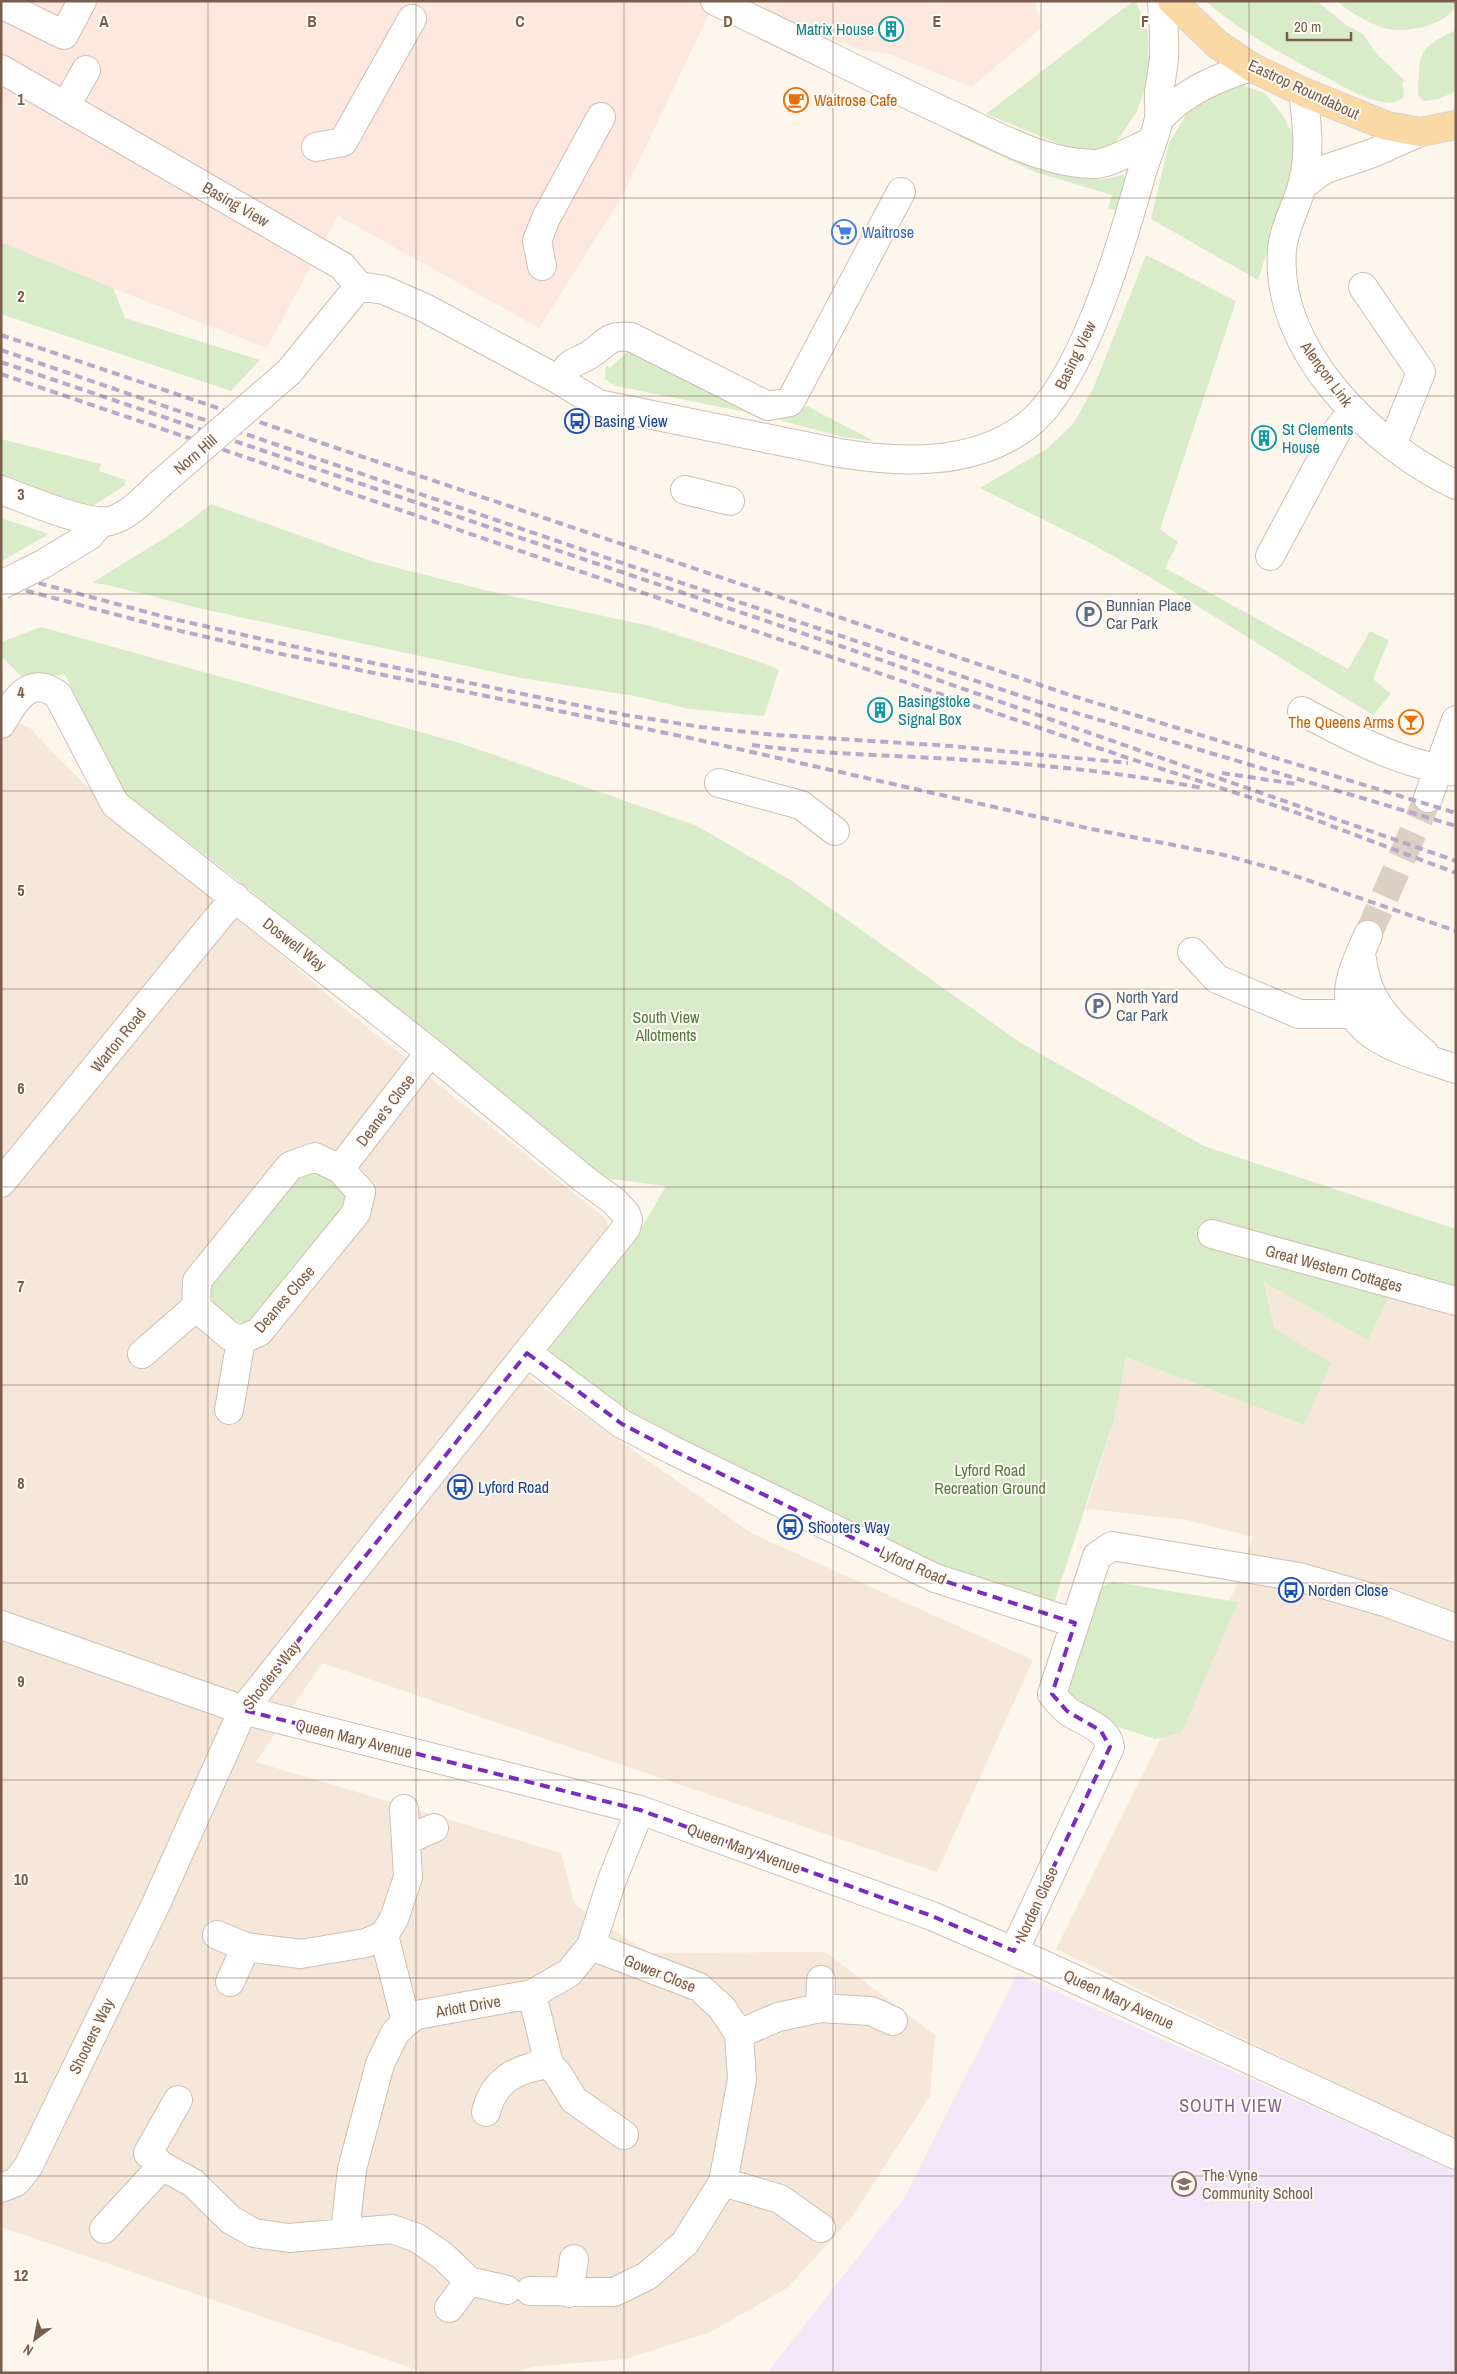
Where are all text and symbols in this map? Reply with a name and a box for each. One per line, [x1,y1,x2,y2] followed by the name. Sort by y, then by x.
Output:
[99,10,109,32] text: A
[307,10,317,32] text: B
[515,10,525,32] text: C
[723,10,733,32] text: D
[933,10,942,32] text: E
[1141,10,1149,32] text: F
[1287,10,1351,42] scale bar
[878,16,904,42] building icon: Matrix House
[1294,16,1321,37] text: 20 m
[796,18,874,40] place label: Matrix House
[1245,54,1364,125] street label: Eastrop Roundabout
[783,87,809,113] cafe icon: Waitrose Cafe
[17,88,25,110] text: 1
[814,89,897,111] place label: Waitrose Cafe
[199,176,274,232] street label: Basing View
[831,219,857,245] supermarket icon: Waitrose
[862,221,914,243] place label: Waitrose
[17,285,25,307] text: 2
[1049,317,1101,393] street label: Basing View
[1295,336,1358,412] street label: Alençon Link
[564,408,590,434] bus stop icon: Basing View
[594,410,668,432] place label: Basing View
[1282,418,1353,458] place label: St Clements House
[1251,425,1277,451] building icon: St Clements House
[169,429,222,479] street label: Norn Hill
[17,483,25,505] text: 3
[1106,594,1191,634] place label: Bunnian Place Car Park
[1076,601,1102,627] parking icon: Bunnian Place Car Park
[17,681,25,703] text: 4
[898,690,970,730] place label: Basingstoke Signal Box
[867,697,893,723] building icon: Basingstoke Signal Box
[1398,709,1424,735] bar icon: The Queens Arms
[1288,711,1394,733] place label: The Queens Arms
[17,879,25,901] text: 5
[259,912,332,976] street label: Doswell Way
[1116,986,1178,1026] place label: North Yard Car Park
[1085,993,1111,1019] parking icon: North Yard Car Park
[85,1003,151,1077] street label: Warton Road
[633,1006,700,1046] park label: South View Allotments
[351,1069,419,1151] street label: Deane's Close
[17,1077,25,1099] text: 6
[1263,1239,1405,1297] street label: Great Western Cottages
[249,1261,319,1337] street label: Deanes Close
[17,1275,25,1297] text: 7
[934,1459,1046,1499] park label: Lyford Road Recreation Ground
[17,1472,25,1494] text: 8
[447,1474,473,1500] bus stop icon: Lyford Road
[478,1476,549,1498] place label: Lyford Road
[777,1514,803,1540] bus stop icon: Shooters Way
[808,1516,890,1538] place label: Shooters Way
[876,1541,950,1589] street label: Lyford Road
[1278,1577,1304,1603] bus stop icon: Norden Close
[1308,1579,1388,1601] place label: Norden Close
[237,1636,305,1714] street label: Shooters Way
[17,1670,25,1692] text: 9
[293,1713,415,1763] street label: Queen Mary Avenue
[684,1817,804,1879] street label: Queen Mary Avenue
[1009,1863,1063,1945] street label: Norden Close
[14,1868,28,1890] text: 10
[621,1949,699,1997] street label: Gower Close
[1060,1964,1178,2034] street label: Queen Mary Avenue
[433,1989,502,2023] street label: Arlott Drive
[63,1994,119,2078] street label: Shooters Way
[14,2066,29,2088] text: 11
[1179,2093,1283,2118] district label: SOUTH VIEW
[1202,2164,1313,2204] place label: The Vyne Community School
[1171,2171,1197,2197] school or university icon: The Vyne Community School
[14,2264,28,2286] text: 12
[10,2314,60,2364] north arrow
[20,2340,36,2360] text: N

